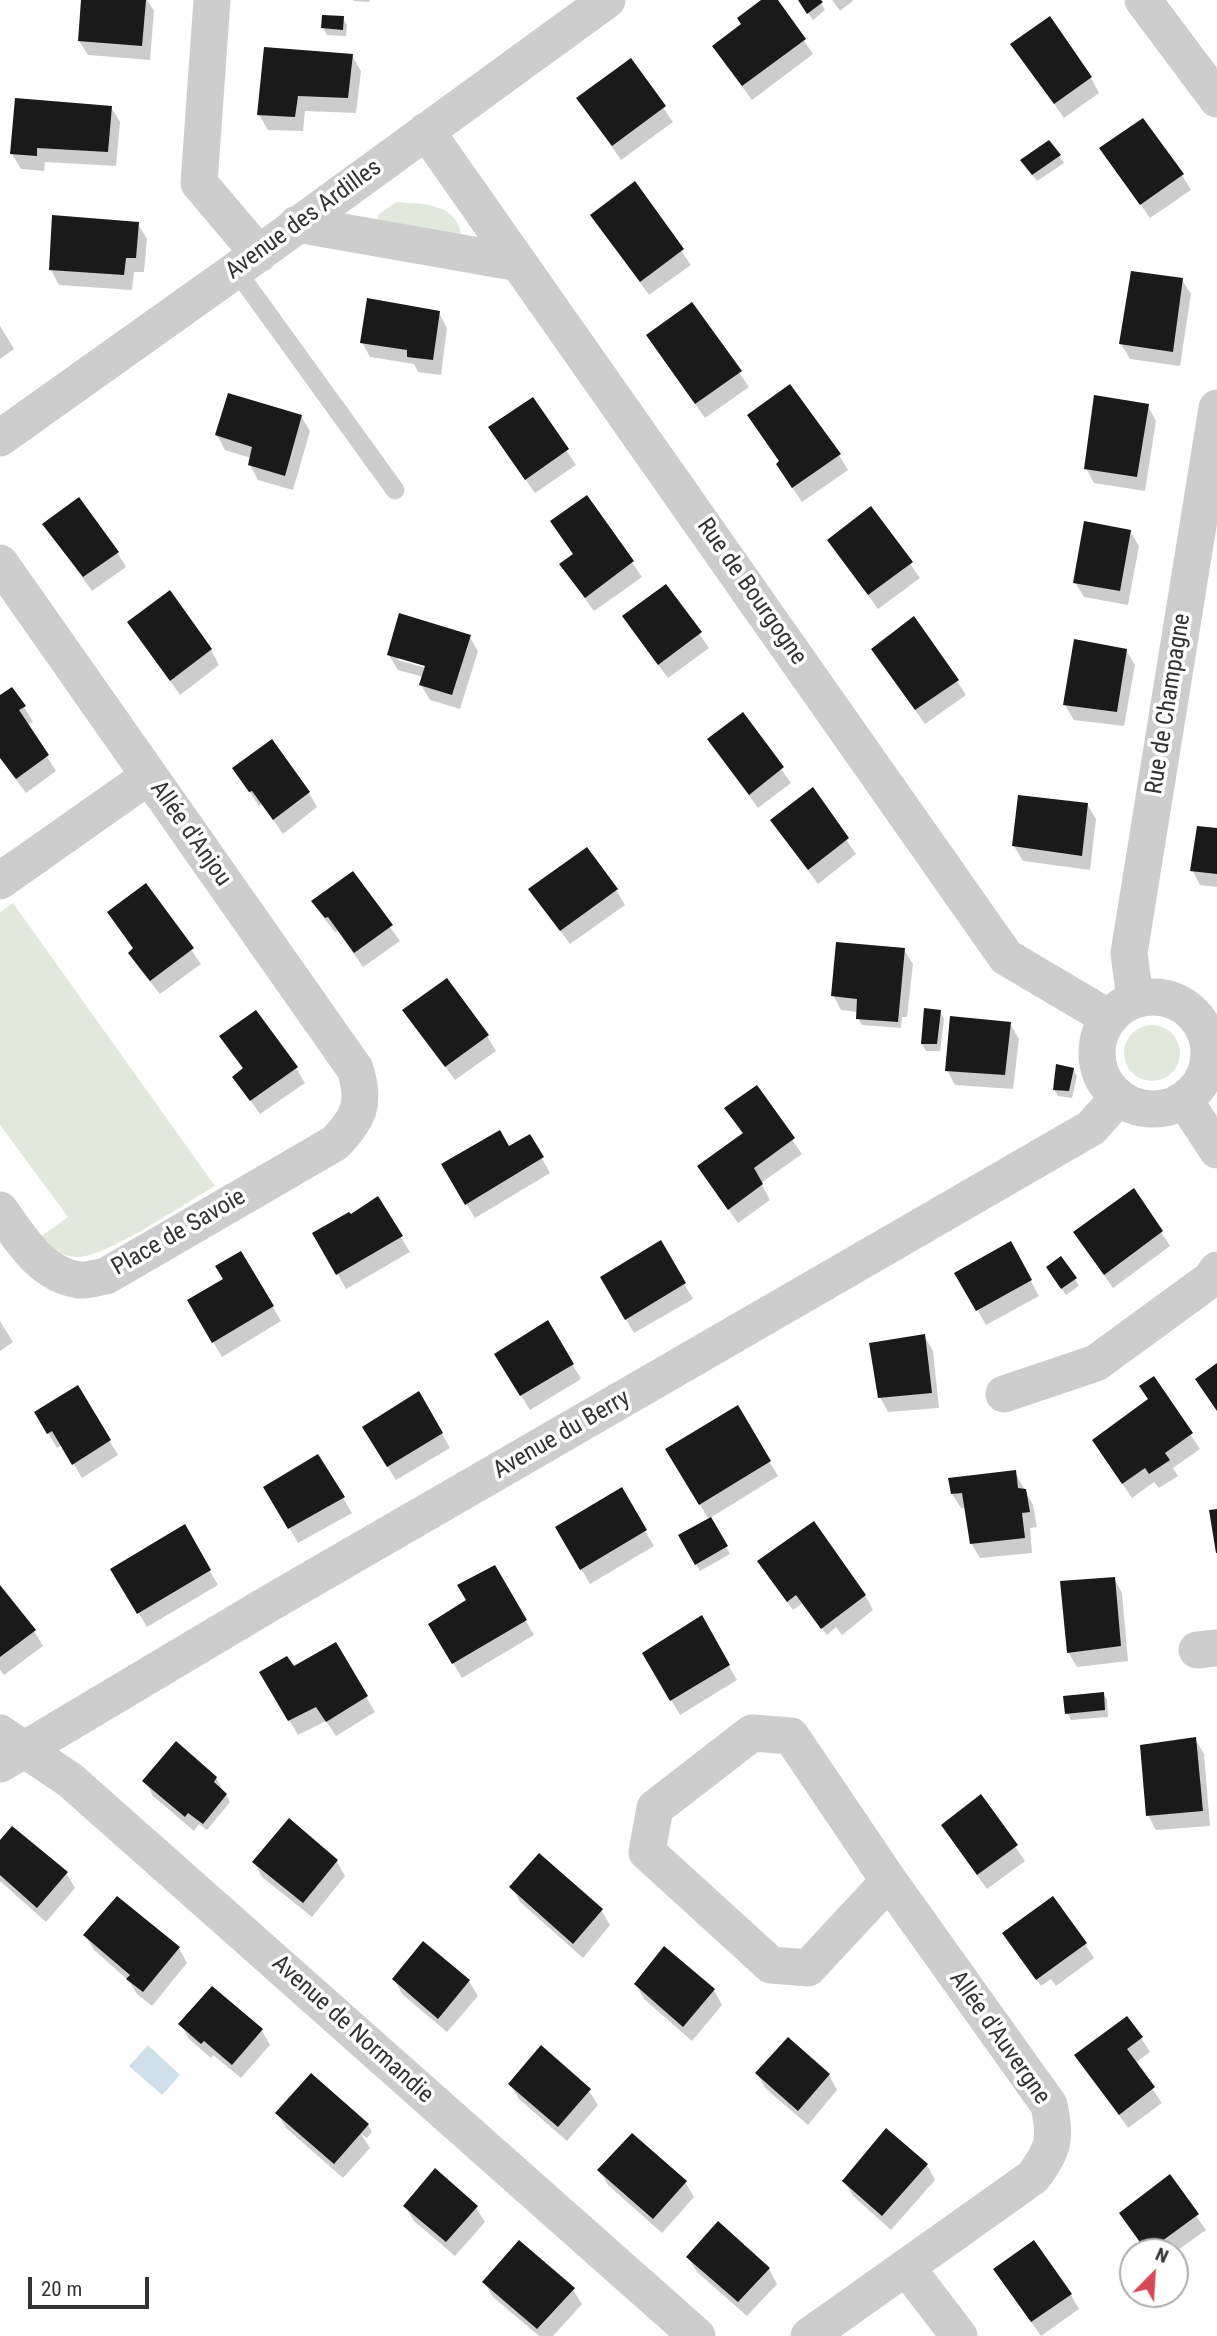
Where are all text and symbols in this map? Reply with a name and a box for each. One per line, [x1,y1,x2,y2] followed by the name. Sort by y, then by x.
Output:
[220,154,388,286] street label: Avenue des Ardilles
[690,513,812,671] street label: Rue de Bourgogne
[1140,612,1198,796] street label: Rue de Champagne
[143,776,237,892] street label: Allée d'Anjou
[107,1183,251,1283] street label: Place de Savoie
[489,1384,635,1486] street label: Avenue du Berry
[265,1950,439,2110] street label: Avenue de Normandie
[942,1966,1056,2110] street label: Allée d'Auvergne
[1119,2238,1189,2308] north arrow
[1152,2242,1172,2268] text: N
[32,2262,152,2306] scale bar
[41,2277,82,2301] text: 20 m

